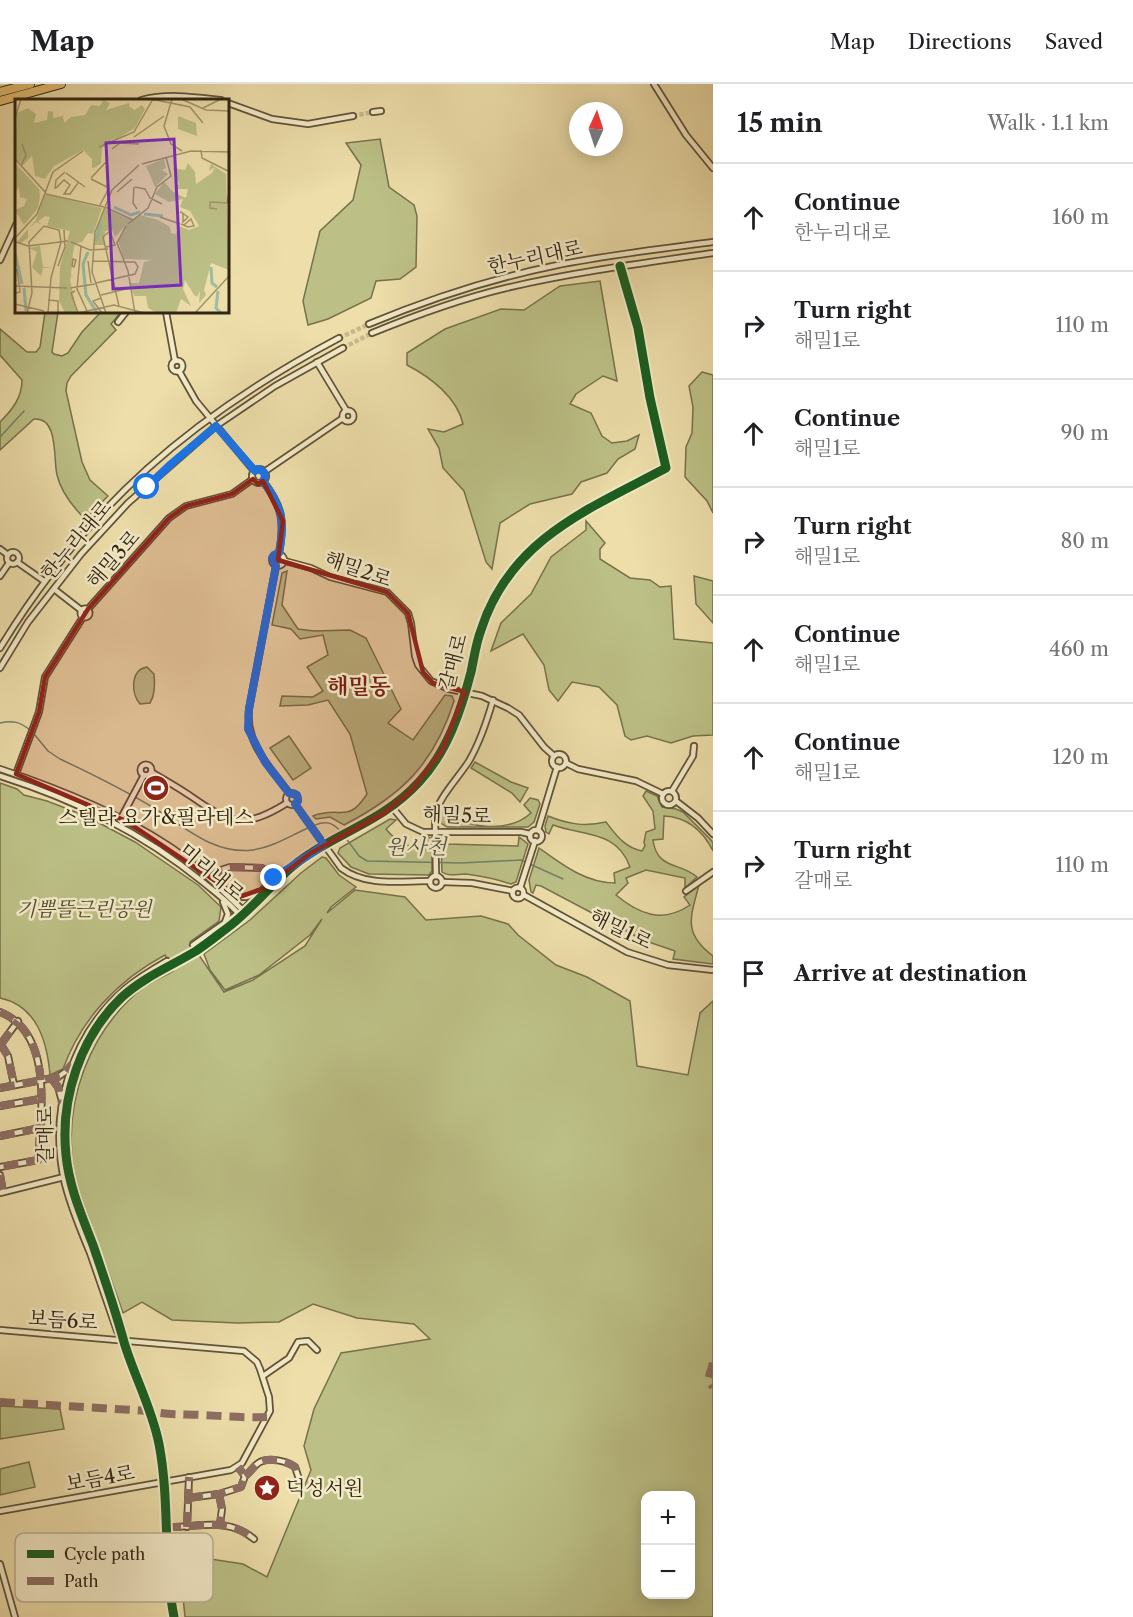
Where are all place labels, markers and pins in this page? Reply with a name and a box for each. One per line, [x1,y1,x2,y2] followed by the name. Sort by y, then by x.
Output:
[141,773,171,803] sports icon: 스텔라 요가&필라테스
[58,805,254,829] place label: 스텔라 요가&필라테스
[252,1473,282,1503] place icon: 덕성서원
[286,1476,363,1500] place label: 덕성서원

